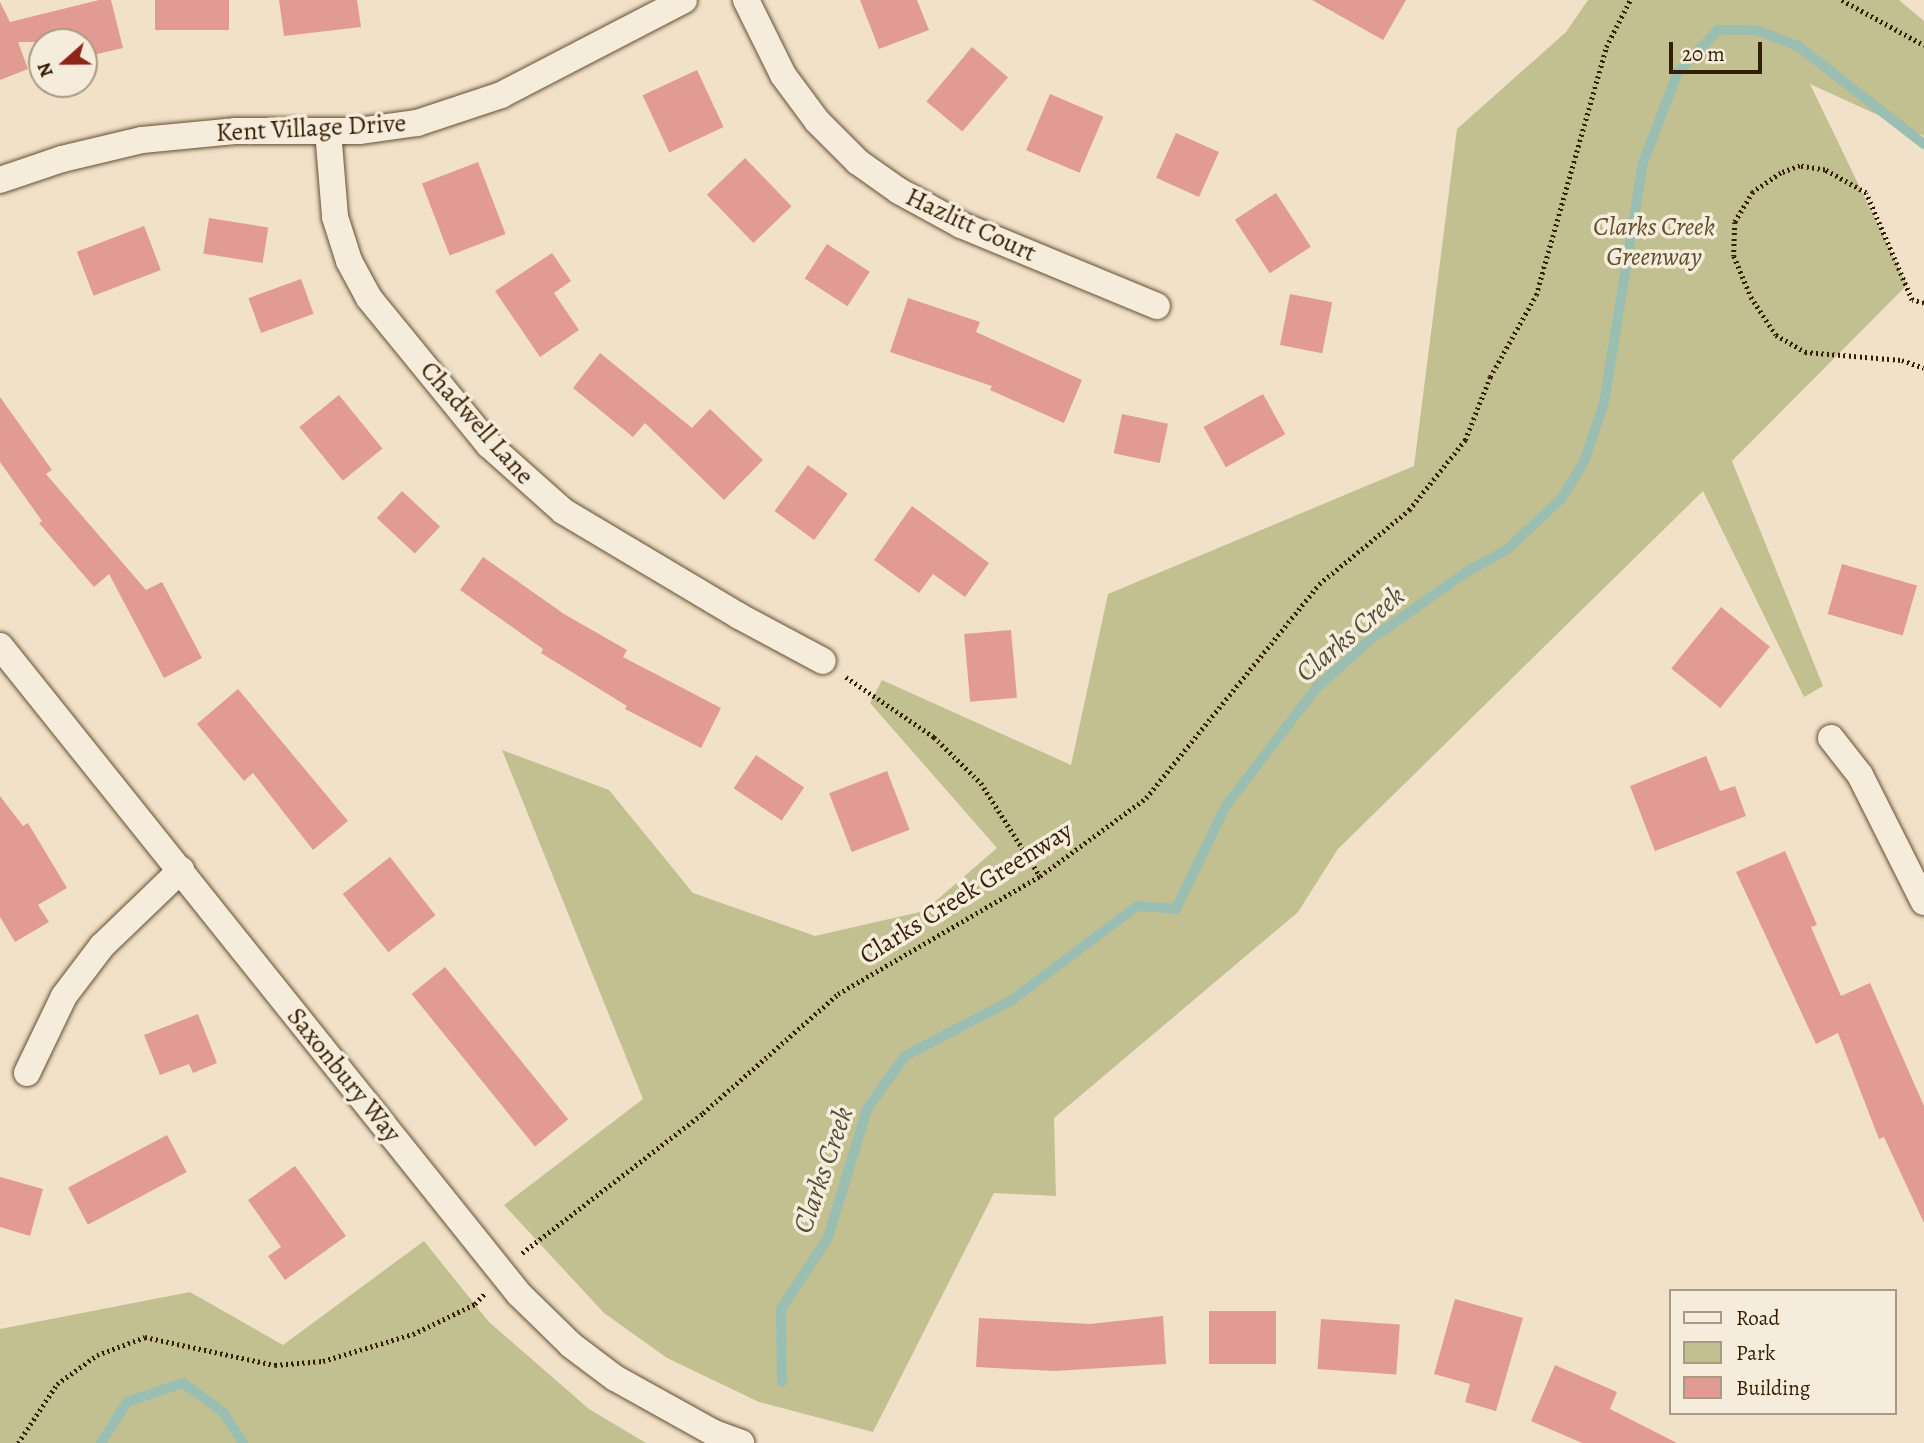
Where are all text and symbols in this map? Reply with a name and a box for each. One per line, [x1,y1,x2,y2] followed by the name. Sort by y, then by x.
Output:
[28,28,98,98] north arrow
[1672,28,1765,72] scale bar
[1682,40,1725,68] text: 20 m
[31,59,60,81] text: N
[215,107,407,149] street label: Kent Village Drive
[901,181,1041,269] street label: Hazlitt Court
[1593,211,1715,272] park label: Clarks Creek Greenway
[414,355,540,491] street label: Chadwell Lane
[1289,579,1411,689] water label: Clarks Creek
[854,815,1078,971] street label: Clarks Creek Greenway
[280,1001,408,1149] street label: Saxonbury Way
[786,1102,860,1238] water label: Clarks Creek
[1668,1289,1896,1415] legend
[1736,1304,1780,1332] text: Road
[1736,1339,1775,1367] text: Park
[1736,1374,1810,1402] text: Building

